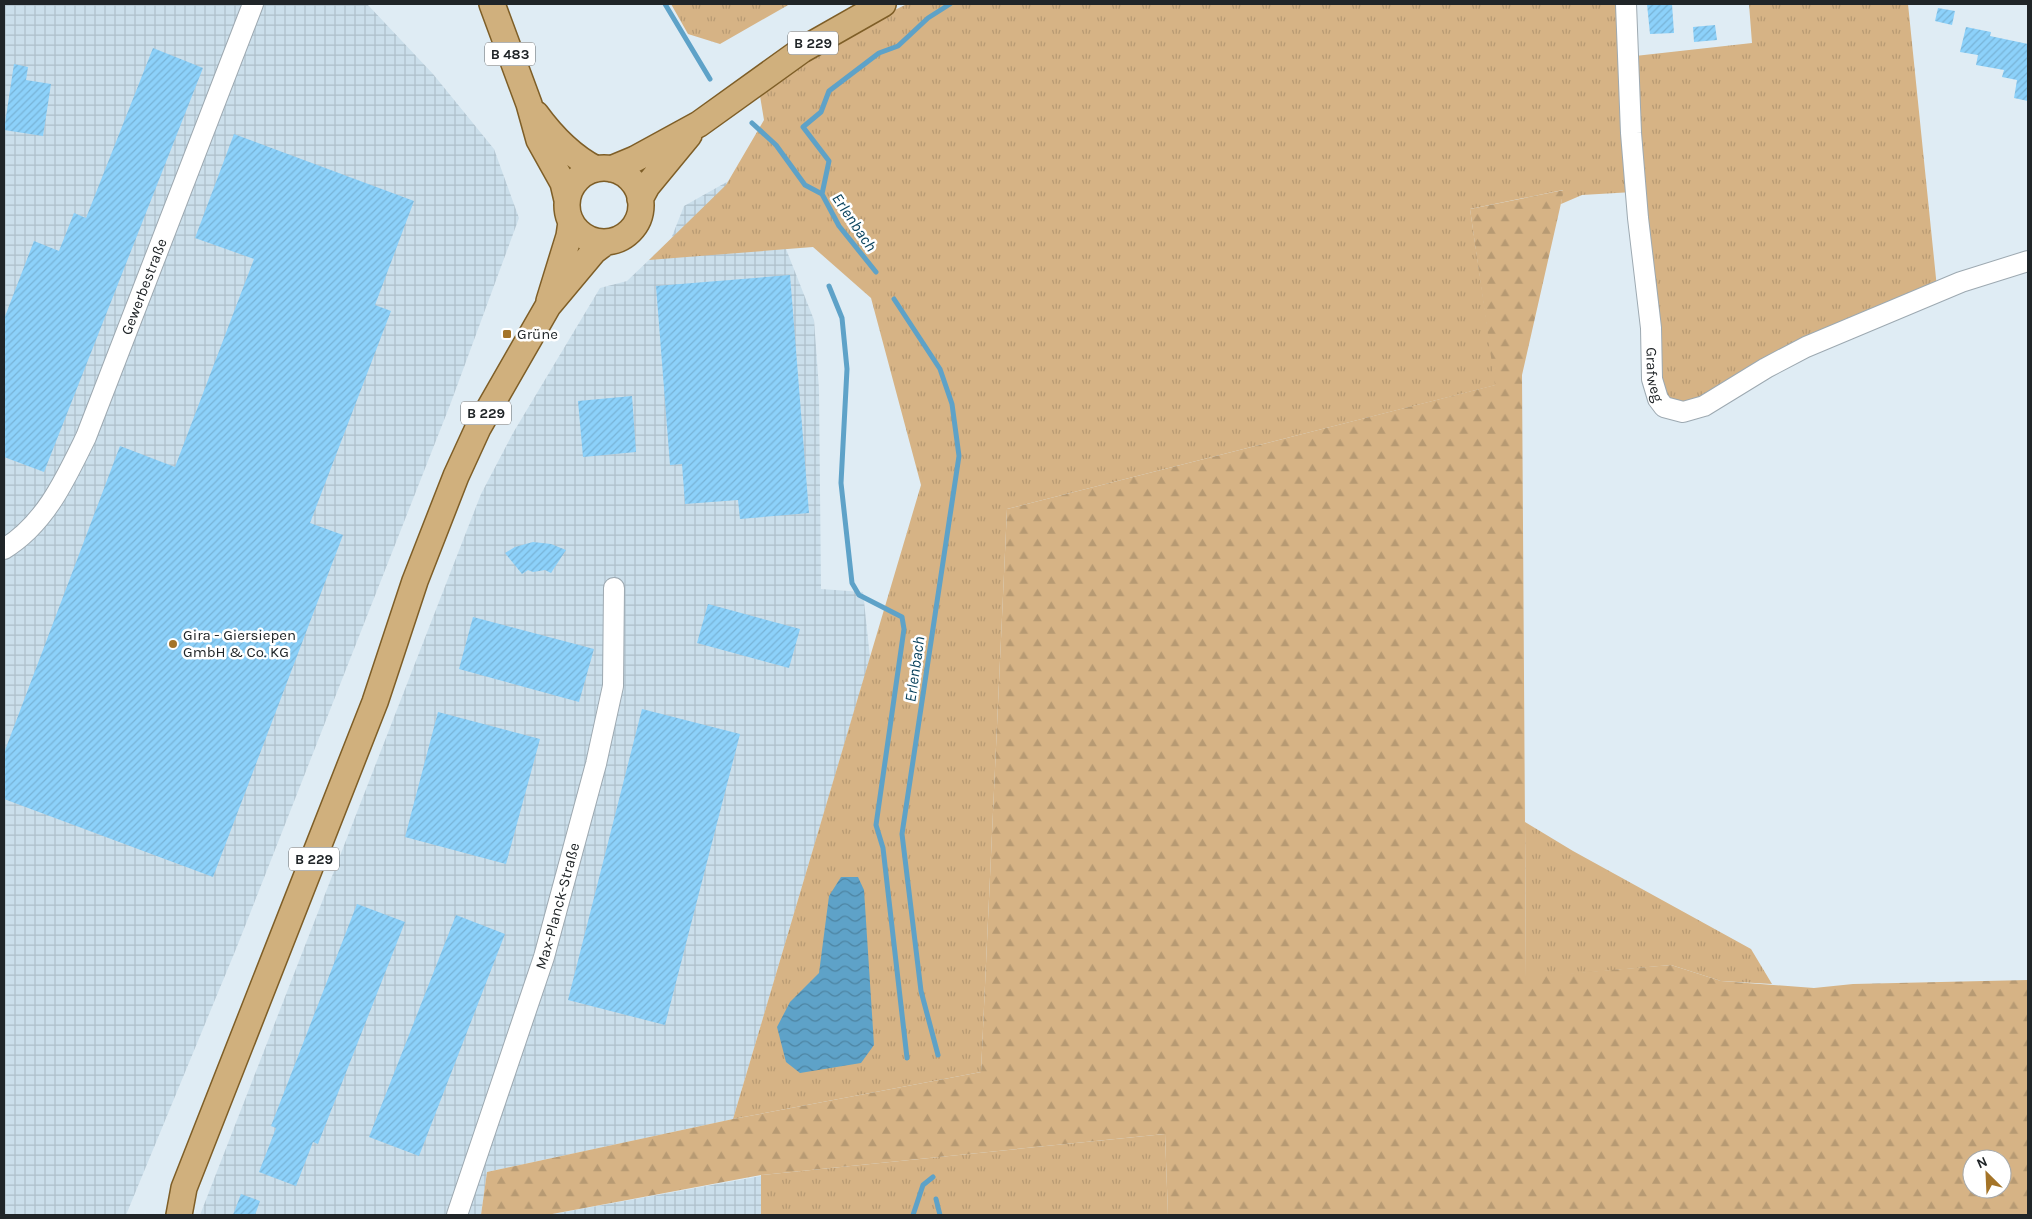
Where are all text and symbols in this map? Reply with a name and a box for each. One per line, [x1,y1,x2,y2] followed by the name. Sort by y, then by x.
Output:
[788,32,838,54] road number: B 229
[485,42,535,66] road number: B 483
[828,189,881,255] water label: Erlenbach
[117,236,171,338] street label: Gewerbestraße
[517,325,558,343] place label: Grüne
[501,328,513,340] marker: Grüne
[1642,347,1668,405] street label: Grafweg
[461,402,511,424] road number: B 229
[183,626,296,661] place label: Gira - Giersiepen GmbH & Co. KG
[900,635,929,703] water label: Erlenbach
[167,638,179,650] marker: Gira - Giersiepen GmbH & Co. KG
[531,841,583,972] street label: Max-Planck-Straße
[289,848,339,871] road number: B 229
[1962,1149,2012,1199] north arrow
[1974,1153,1990,1172] text: N

